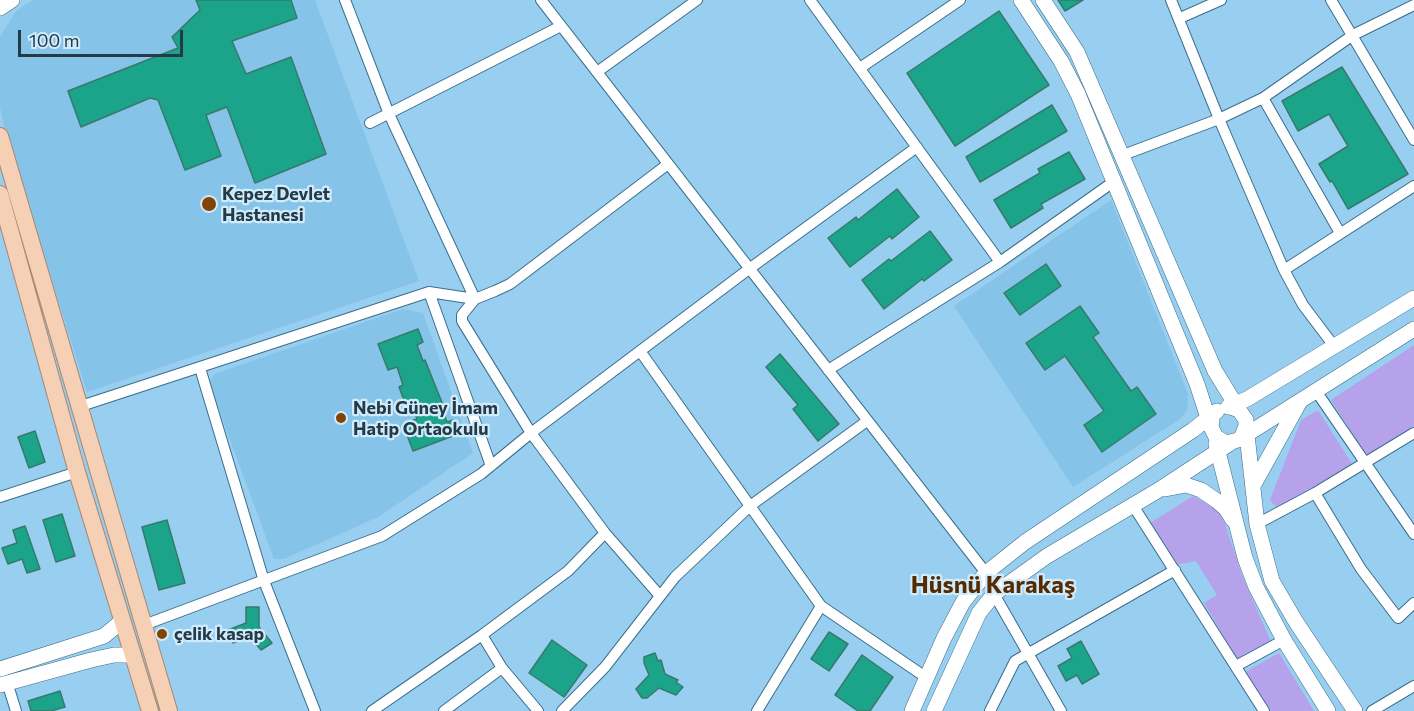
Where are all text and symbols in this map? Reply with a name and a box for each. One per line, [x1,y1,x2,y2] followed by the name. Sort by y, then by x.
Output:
[21,18,186,56] scale bar
[29,29,79,51] text: 100 m
[222,183,330,226] place label: Kepez Devlet Hastanesi
[200,195,218,213] marker: Kepez Devlet Hastanesi
[353,397,498,440] place label: Nebi Güney İmam Hatip Ortaokulu
[334,411,348,425] marker: Nebi Güney İmam Hatip Ortaokulu
[911,571,1075,599] district label: Hüsnü Karakaş
[174,623,264,645] place label: çelik kasap
[155,627,169,641] marker: çelik kasap

